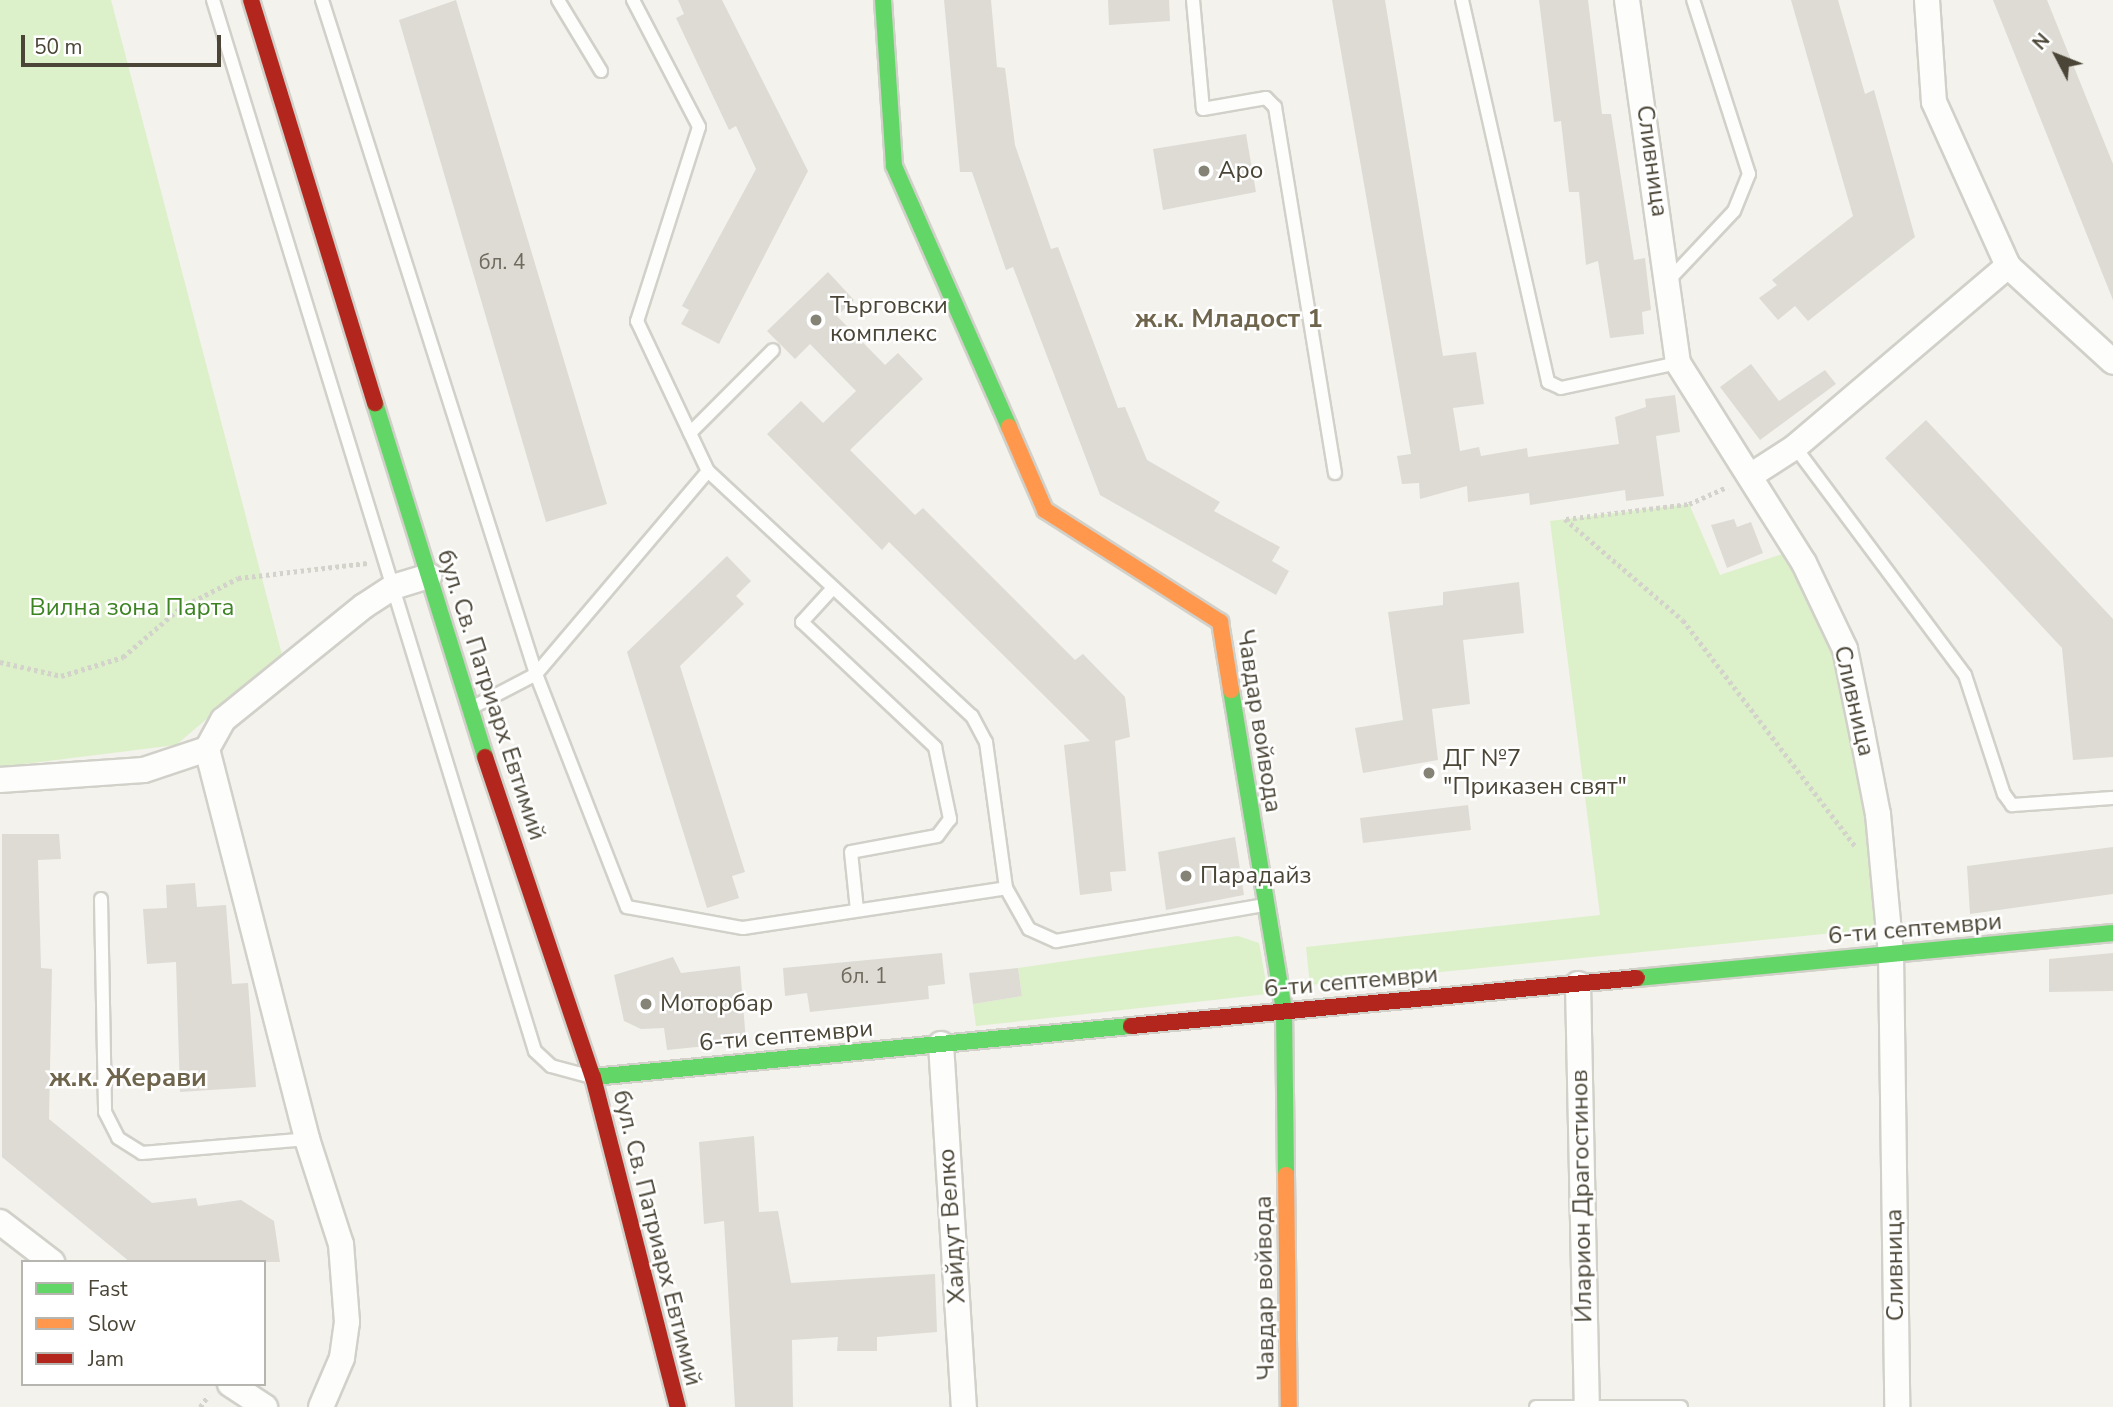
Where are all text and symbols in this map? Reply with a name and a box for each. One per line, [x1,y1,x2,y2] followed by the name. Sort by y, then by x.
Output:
[24,21,224,65] scale bar
[2022,21,2092,91] north arrow
[2027,28,2056,56] text: N
[34,33,83,61] text: 50 m
[1630,103,1674,219] street label: Сливница
[1218,157,1263,185] place label: Аро
[1196,163,1212,179] marker: Аро
[479,249,525,275] house number: бл. 4
[830,292,948,348] place label: Търговски комплекс
[1135,303,1323,335] district label: ж.к. Младост 1
[808,312,824,328] marker: Търговски комплекс
[430,546,552,844] street label: бул. Св. Патриарх Евтимий
[30,594,234,622] park label: Вилна зона Парта
[1230,628,1288,814] street label: Чавдар войвода
[1827,643,1881,759] street label: Сливница
[1443,745,1627,801] place label: ДГ №7 "Приказен свят"
[1421,765,1437,781] marker: ДГ №7 "Приказен свят"
[1200,862,1311,890] place label: Парадайз
[1178,868,1194,884] marker: Парадайз
[1827,907,2003,951] street label: 6-ти септември
[1263,960,1439,1004] street label: 6-ти септември
[841,963,887,989] house number: бл. 1
[660,990,773,1018] place label: Моторбар
[638,996,654,1012] marker: Моторбар
[698,1014,874,1058] street label: 6-ти септември
[49,1062,207,1094] district label: ж.к. Жерави
[1565,1069,1599,1323] street label: Иларион Драгостинов
[606,1087,708,1389] street label: бул. Св. Патриарх Евтимий
[932,1147,972,1305] street label: Хайдут Велко
[1249,1195,1281,1381] street label: Чавдар войвода
[1880,1209,1910,1321] street label: Сливница
[21,1260,266,1386] legend
[88,1275,128,1303] text: Fast
[88,1310,136,1338] text: Slow
[88,1345,124,1373] text: Jam

